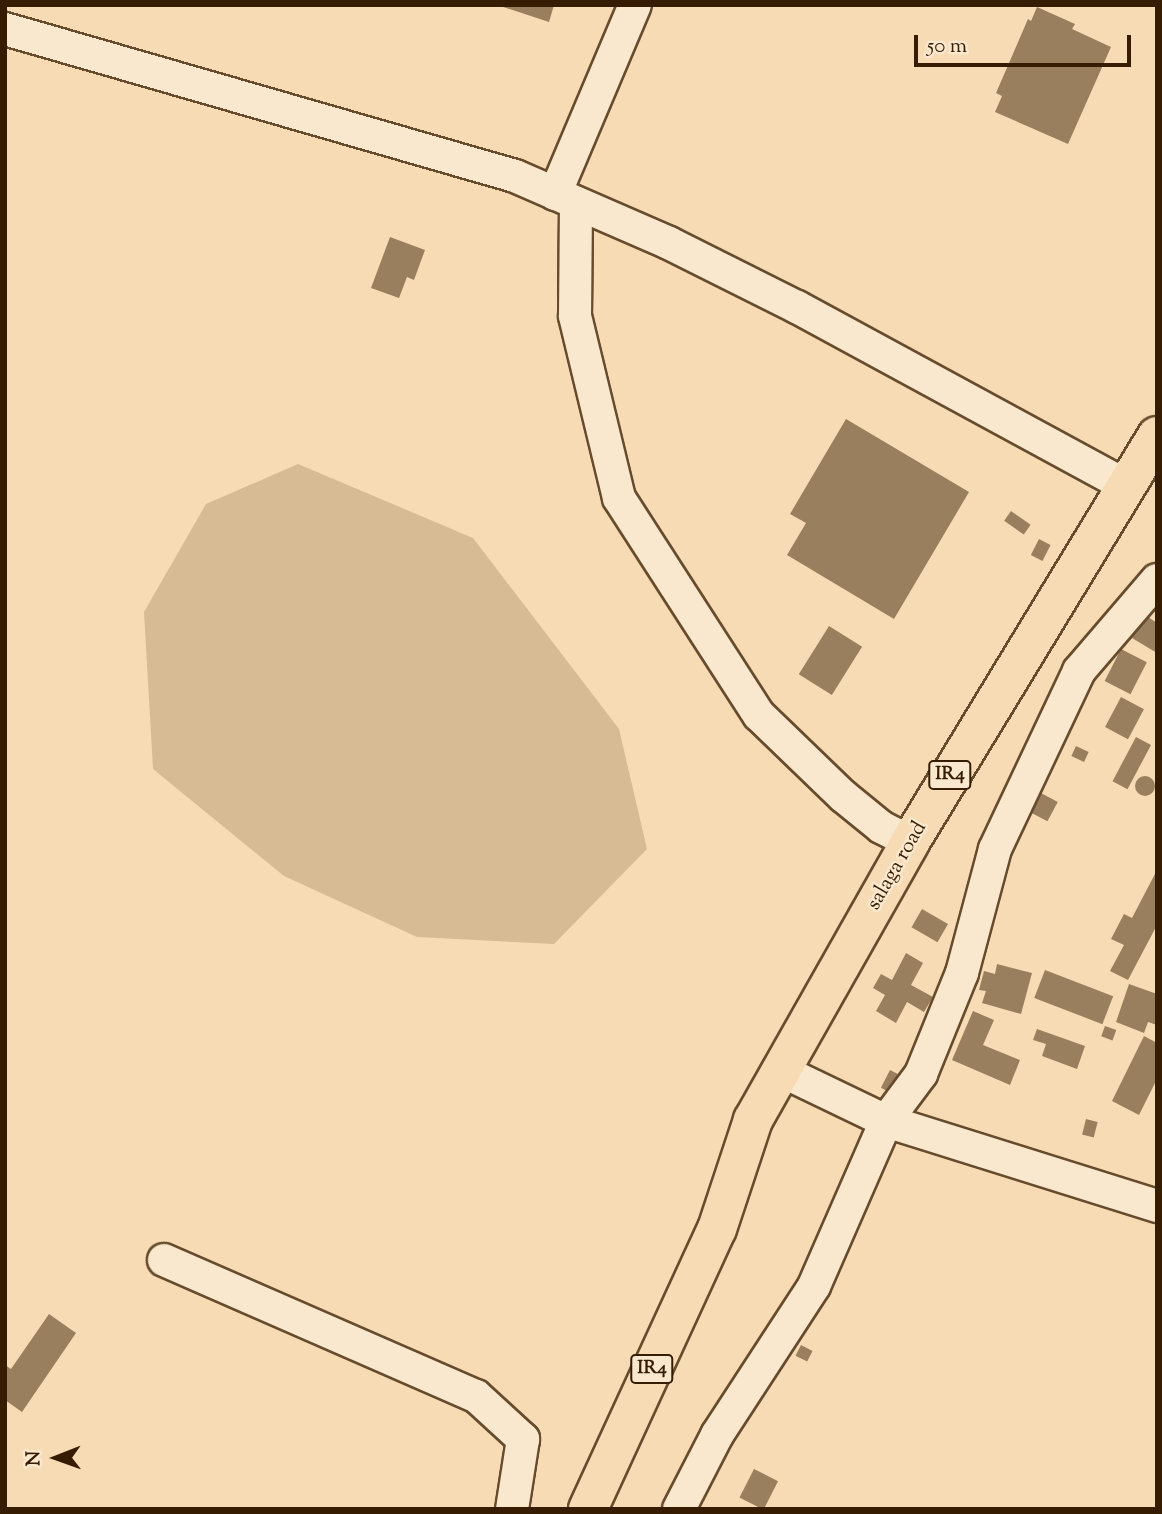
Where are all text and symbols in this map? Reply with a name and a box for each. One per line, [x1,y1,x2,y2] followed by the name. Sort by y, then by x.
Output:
[917,21,1134,65] scale bar
[927,32,967,62] text: 50 m
[927,760,973,790] road number: IR4
[862,817,932,915] street label: salaga road
[629,1354,675,1385] road number: IR4
[21,1423,91,1493] north arrow
[21,1451,48,1466] text: N

